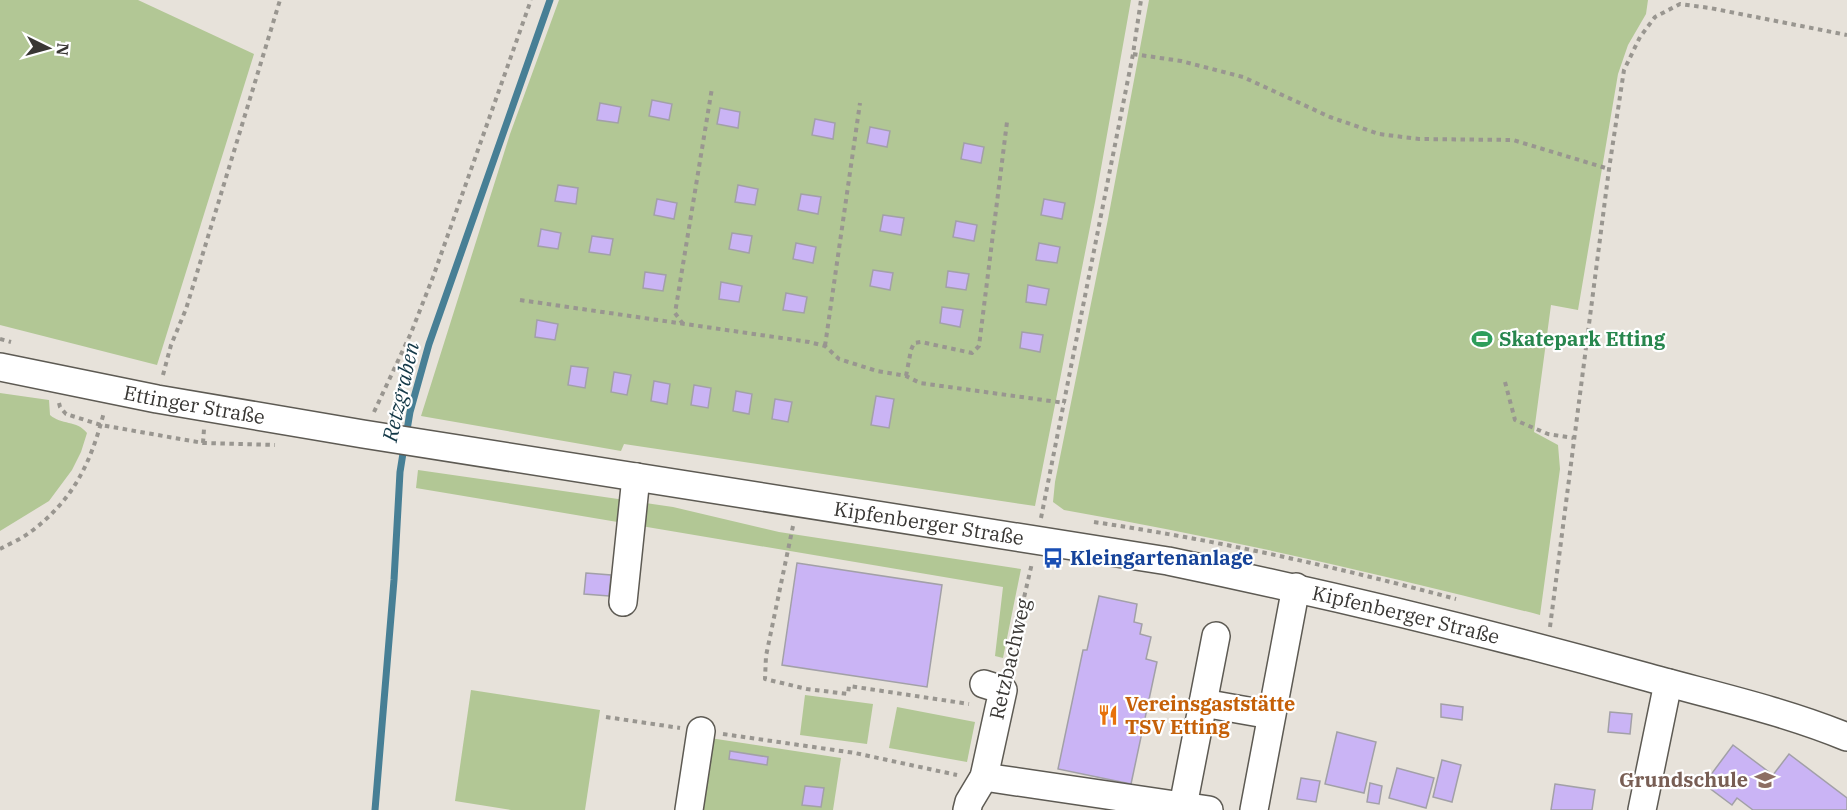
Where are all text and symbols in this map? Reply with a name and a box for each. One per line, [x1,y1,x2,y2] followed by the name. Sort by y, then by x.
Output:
[18,18,78,78] north arrow
[52,42,73,56] text: N
[1499,325,1666,352] place label: Skatepark Etting
[1470,327,1494,351] sports icon: Skatepark Etting
[375,339,425,445] water label: Retzgraben
[121,379,267,430] street label: Ettinger Straße
[832,494,1026,551] street label: Kipfenberger Straße
[1070,544,1253,571] place label: Kleingartenanlage
[1041,546,1065,570] bus stop icon: Kleingartenanlage
[1310,579,1503,650] street label: Kipfenberger Straße
[982,595,1037,722] street label: Retzbachweg
[1125,690,1295,740] place label: Vereinsgaststätte TSV Etting
[1096,703,1120,727] restaurant icon: Vereinsgaststätte TSV Etting
[1619,766,1748,793] place label: Grundschule
[1753,768,1777,792] school or university icon: Grundschule

